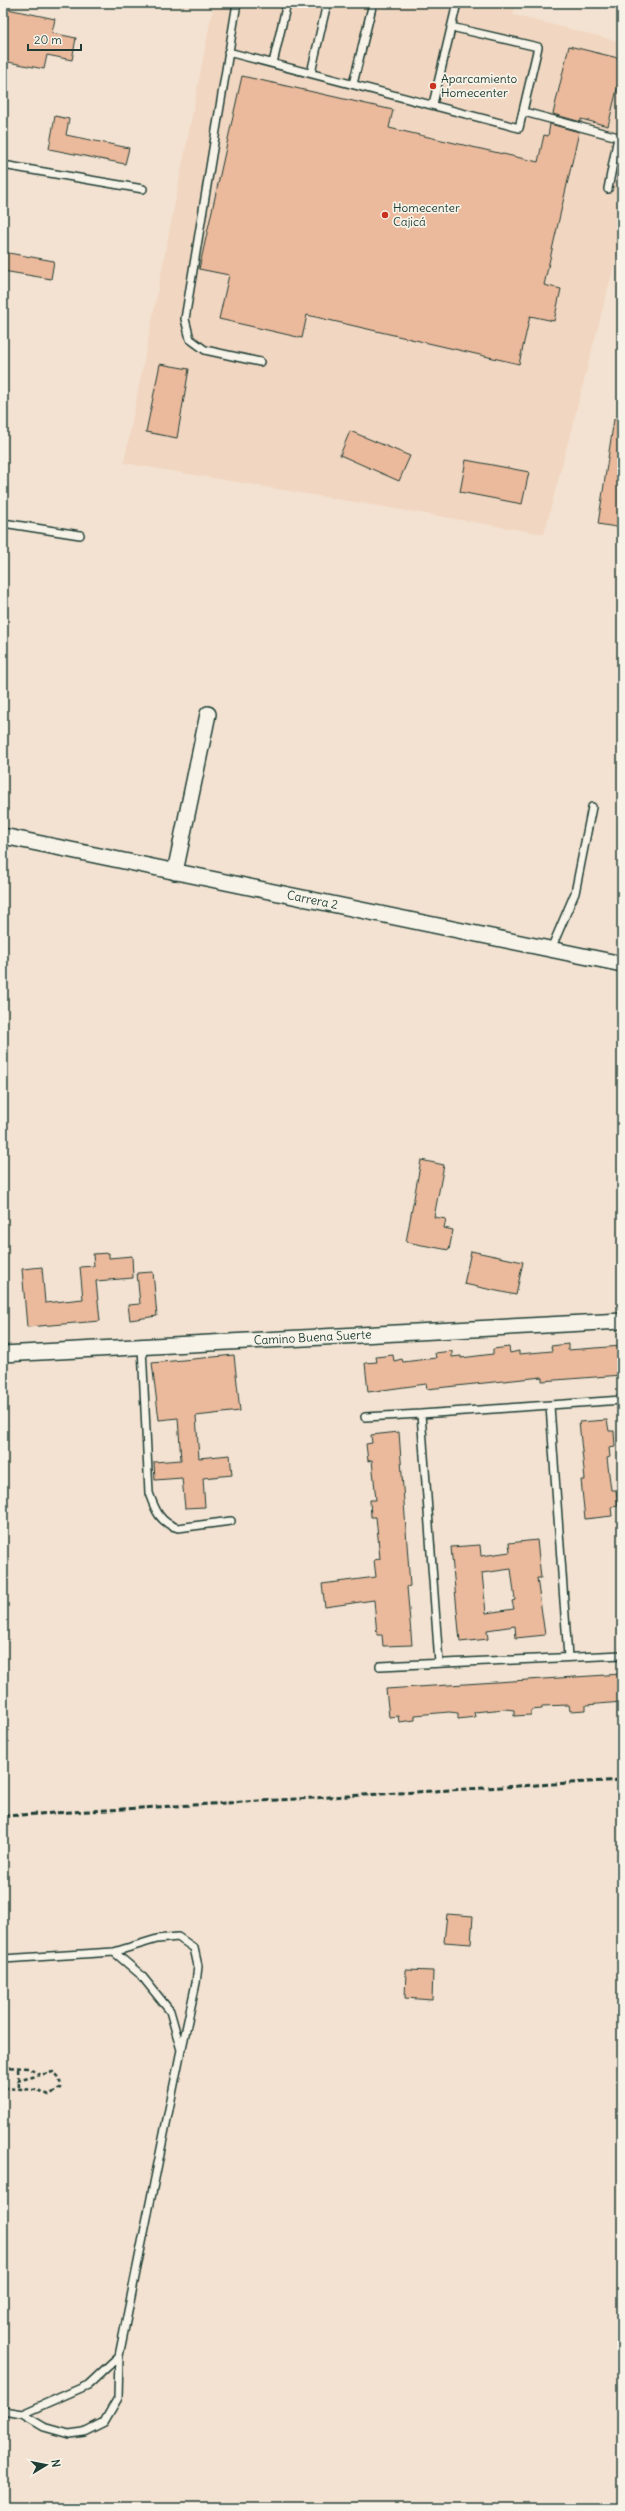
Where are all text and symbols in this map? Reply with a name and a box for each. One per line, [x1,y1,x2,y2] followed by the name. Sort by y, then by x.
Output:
[28,26,81,52] scale bar
[34,32,62,47] text: 20 m
[441,71,518,100] place label: Aparcamiento Homecenter
[428,81,438,91] marker: Aparcamiento Homecenter
[393,200,460,229] place label: Homecenter Cajicá
[380,210,390,220] marker: Homecenter Cajicá
[286,887,340,912] street label: Carrera 2
[253,1326,372,1348] street label: Camino Buena Suerte
[26,2445,66,2485] north arrow
[48,2458,63,2468] text: N

